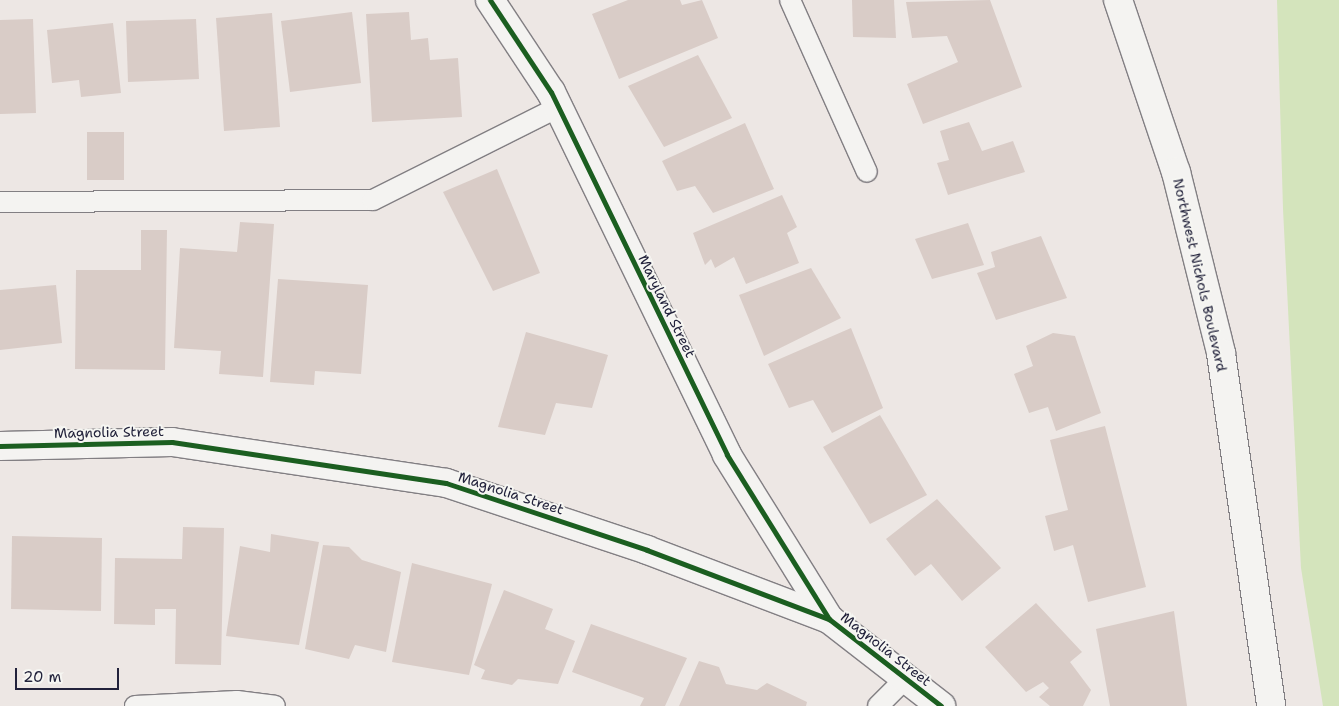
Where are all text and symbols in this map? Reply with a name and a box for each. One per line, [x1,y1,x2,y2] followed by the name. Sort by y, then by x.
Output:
[1170,177,1230,373] street label: Northwest Nichols Boulevard
[635,252,699,360] street label: Maryland Street
[54,423,164,441] street label: Magnolia Street
[456,468,566,518] street label: Magnolia Street
[838,609,934,689] street label: Magnolia Street
[18,658,121,690] scale bar
[23,667,62,687] text: 20 m

